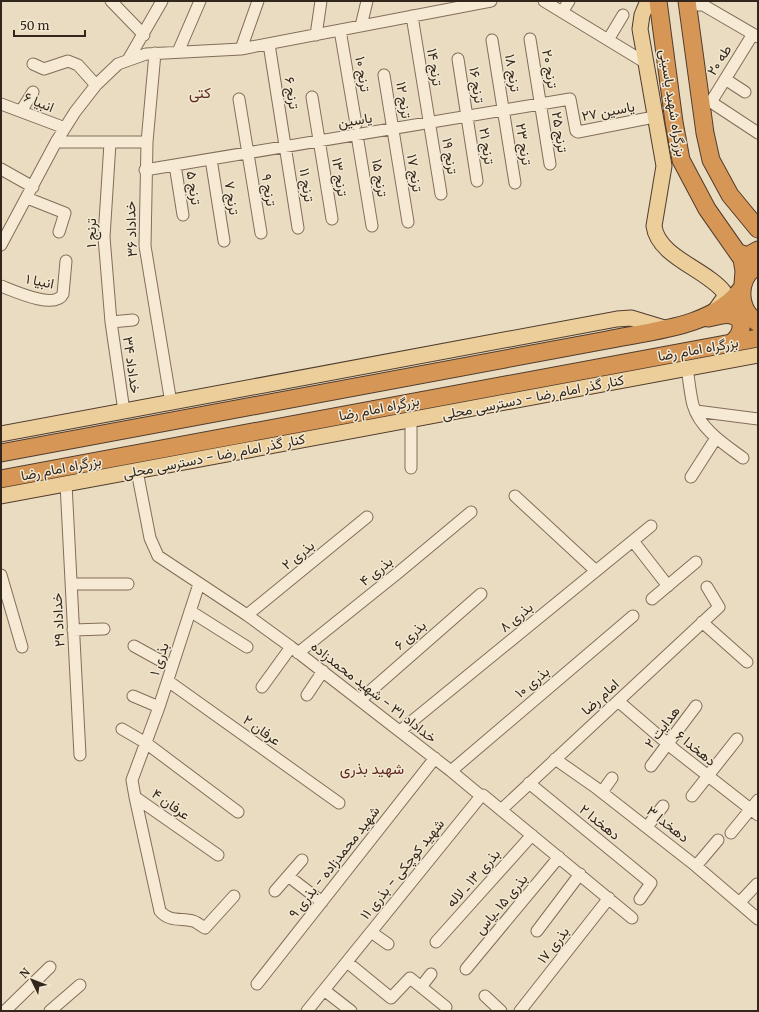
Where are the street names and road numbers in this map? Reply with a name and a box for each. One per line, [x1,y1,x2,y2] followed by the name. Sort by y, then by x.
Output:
[703,41,735,79] street label: طه ۲۰
[421,47,447,87] street label: ترنج ۱۴
[536,48,562,90] street label: ترنج ۲۰
[656,48,690,158] street label: بزرگراه شهید یاسینی
[499,53,525,93] street label: ترنج ۱۸
[349,55,375,93] street label: ترنج ۱۰
[463,66,489,105] street label: ترنج ۱۶
[279,76,303,111] street label: ترنج ۶
[390,80,416,120] street label: ترنج ۱۲
[21,88,57,116] street label: انبیا ۶
[580,97,636,125] street label: یاسین ۲۷
[336,108,374,132] street label: یاسین
[546,110,572,154] street label: ترنج ۲۵
[510,122,536,167] street label: ترنج ۲۳
[473,126,499,166] street label: ترنج ۲۱
[436,137,462,176] street label: ترنج ۱۹
[401,153,427,193] street label: ترنج ۱۷
[326,156,352,198] street label: ترنج ۱۳
[366,158,392,198] street label: ترنج ۱۵
[293,167,319,203] street label: ترنج ۱۱
[180,170,206,206] street label: ترنج ۵
[256,173,280,208] street label: ترنج ۹
[218,180,244,216] street label: ترنج ۷
[121,201,141,257] street label: خداداد ۳۶
[82,218,102,248] street label: ترنج ۱
[24,269,56,293] street label: انبیا ۱
[656,333,740,365] street label: بزرگراه امام رضا
[119,335,145,395] street label: خداداد ۳۴
[440,370,626,424] street label: کنار گذر امام رضا - دسترسی محلی
[337,391,421,425] street label: بزرگراه امام رضا
[121,429,307,483] street label: کنار گذر امام رضا - دسترسی محلی
[19,451,103,485] street label: بزرگراه امام رضا
[278,536,318,574] street label: بذری ۲
[356,552,396,590] street label: بذری ۴
[48,593,68,647] street label: خداداد ۲۹
[496,598,536,636] street label: بذری ۸
[390,616,430,654] street label: بذری ۶
[307,637,441,747] street label: خداداد ۳۱ - شهید محمدزاده
[145,640,173,678] street label: بذری ۱
[511,662,553,702] street label: بذری ۱۰
[577,675,623,719] street label: امام رضا
[640,702,684,752] street label: هدایت ۲
[240,711,284,749] street label: عرفان ۲
[672,726,720,770] street label: دهخدا ۶
[148,784,194,824] street label: عرفان ۴
[576,800,624,844] street label: دهخدا ۲
[285,802,383,922] street label: شهید محمدزاده - بذری ۹
[643,802,693,846] street label: دهخدا ۳
[356,815,449,924] street label: شهید کوچکی - بذری ۱۱
[442,845,504,911] street label: بذری ۱۳ ـ لاله
[470,870,532,938] street label: بذری ۱۵ ـ‌یاس
[533,923,573,967] street label: بذری ۱۷

